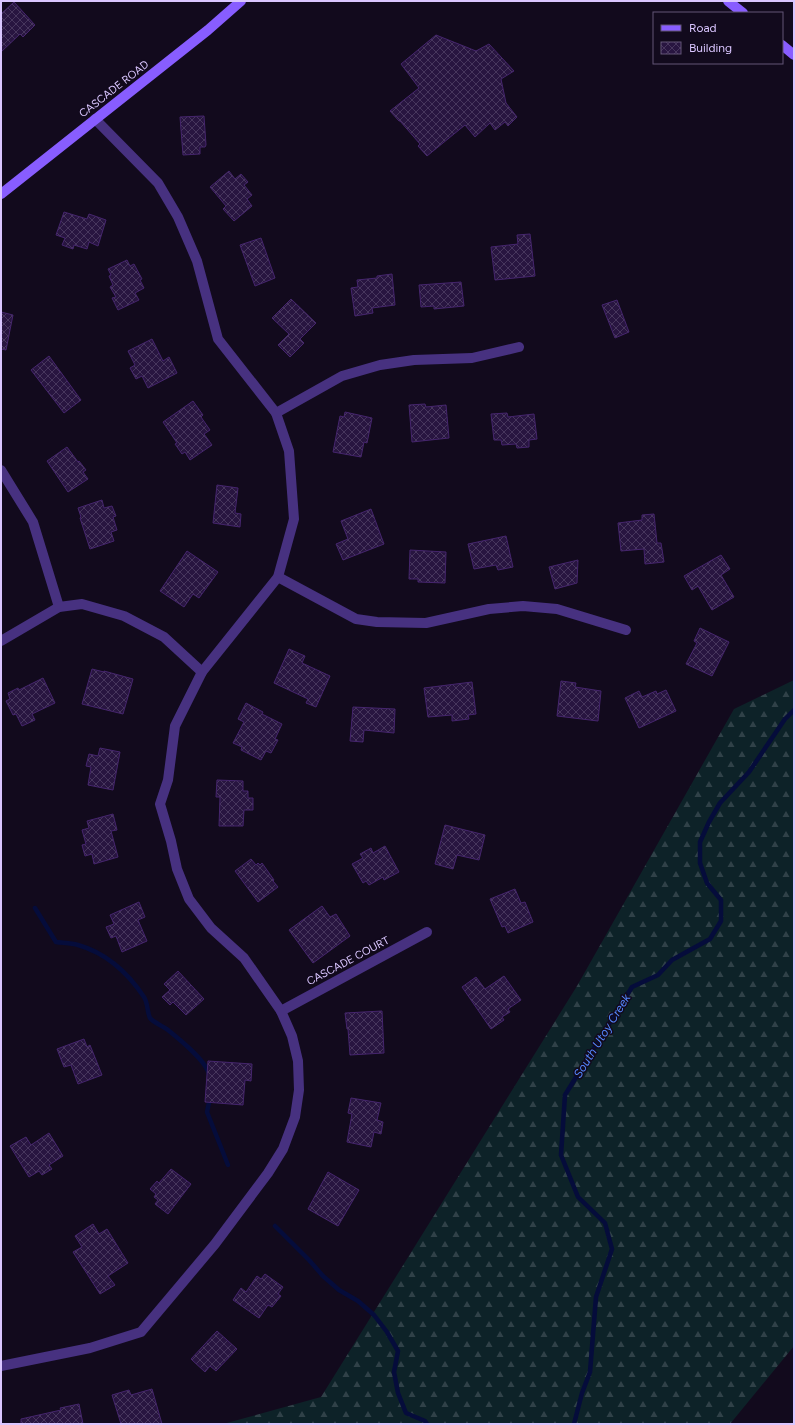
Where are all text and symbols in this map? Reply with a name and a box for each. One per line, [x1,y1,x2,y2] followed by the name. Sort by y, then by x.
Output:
[653,12,783,64] legend
[689,21,717,35] text: Road
[689,41,732,55] text: Building
[77,58,152,120] street label: CASCADE ROAD
[305,934,391,988] street label: CASCADE COURT
[571,991,634,1081] water label: South Utoy Creek

